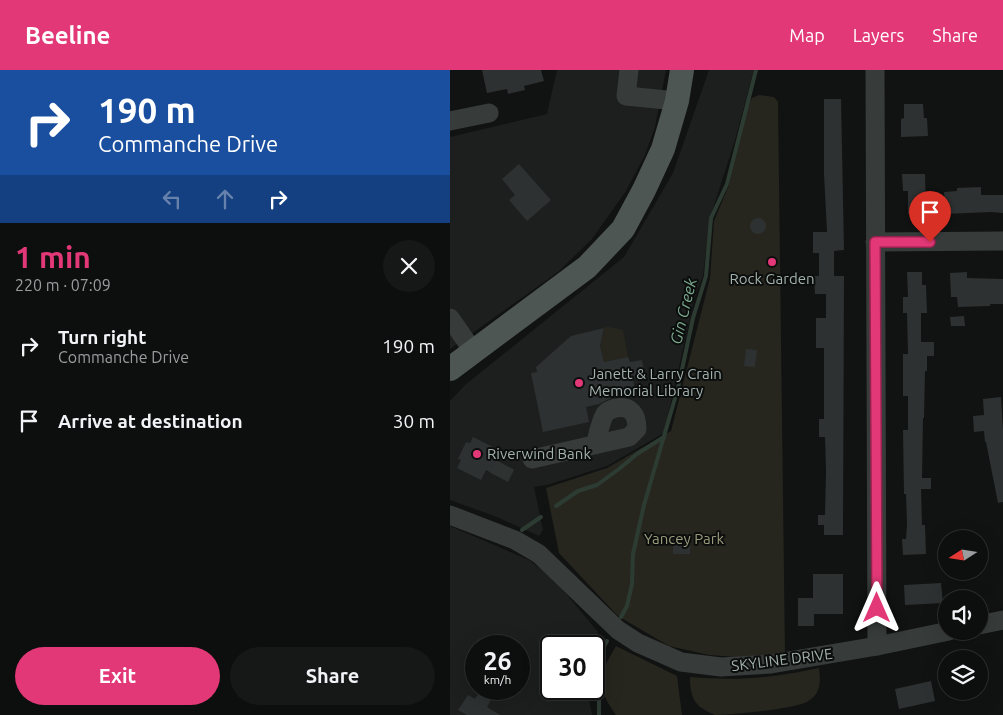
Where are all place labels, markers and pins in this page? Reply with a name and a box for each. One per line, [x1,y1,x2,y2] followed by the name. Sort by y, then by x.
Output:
[909,191,951,242] pin
[766,256,778,268] marker: Rock Garden
[729,270,815,287] place label: Rock Garden
[589,365,722,399] place label: Janett & Larry Crain Memorial Library
[573,377,585,389] marker: Janett & Larry Crain Memorial Library
[487,445,591,462] place label: Riverwind Bank
[471,448,483,460] marker: Riverwind Bank

